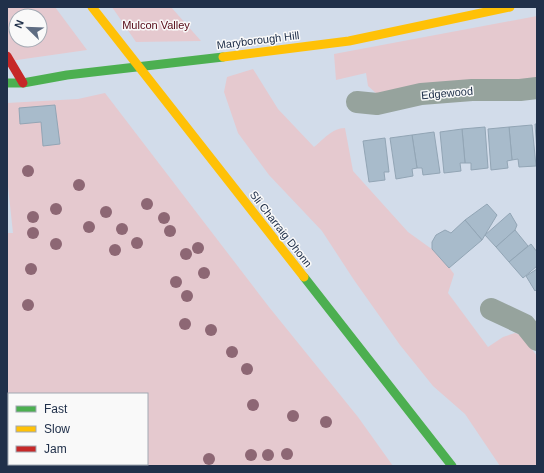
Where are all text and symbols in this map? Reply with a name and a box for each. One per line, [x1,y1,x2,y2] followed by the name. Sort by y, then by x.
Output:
[8,8,48,48] north arrow
[12,18,26,30] text: N
[122,19,190,31] park label: Mulcon Valley
[216,29,300,51] street label: Maryborough Hill
[421,85,473,101] street label: Edgewood
[248,189,314,269] street label: Sli Charraig Dhonn
[8,393,148,465] legend
[44,402,68,416] text: Fast
[44,422,70,436] text: Slow
[44,442,67,456] text: Jam

